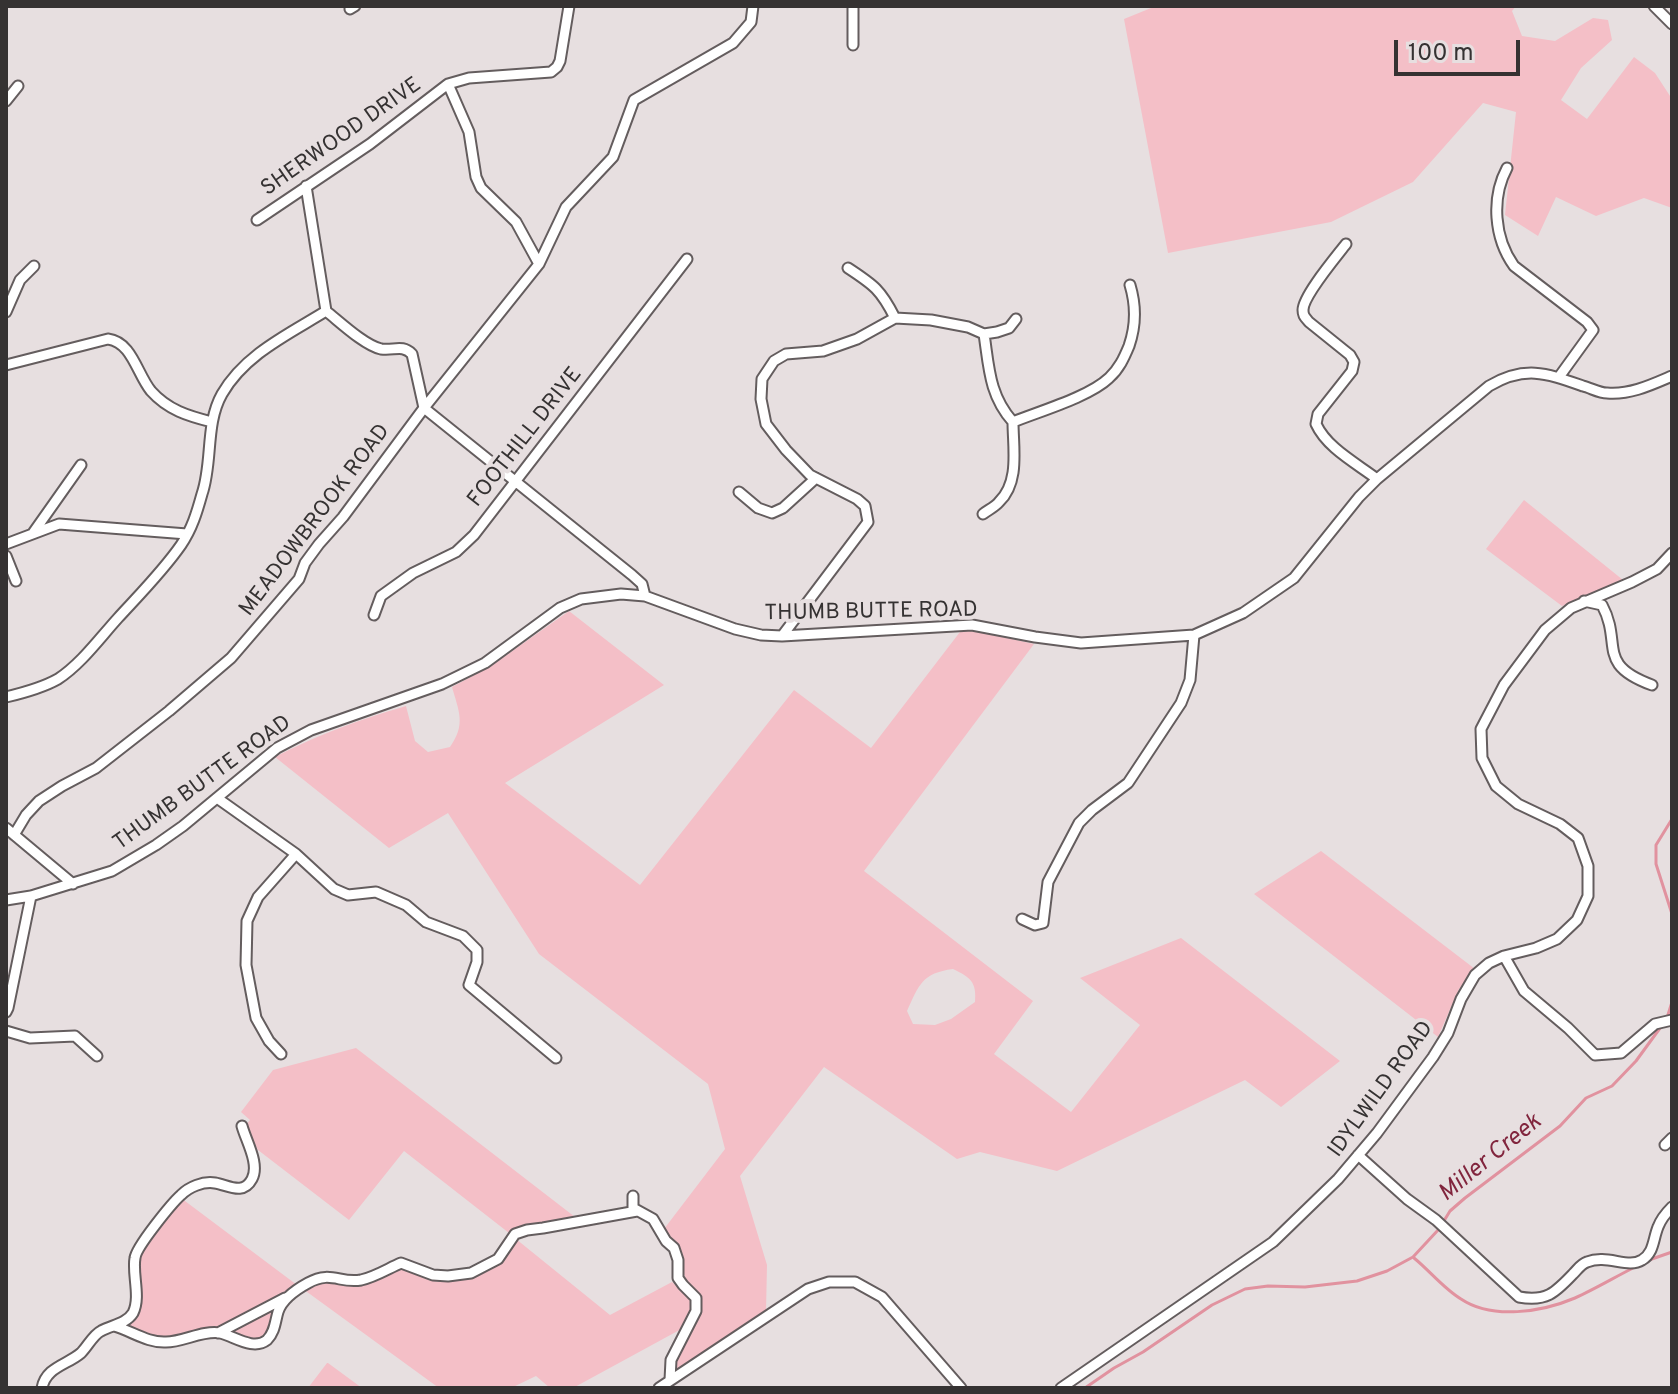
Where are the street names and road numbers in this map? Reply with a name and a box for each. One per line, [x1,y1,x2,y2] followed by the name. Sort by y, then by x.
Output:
[257,73,427,203] street label: SHERWOOD DRIVE
[463,363,589,513] street label: FOOTHILL DRIVE
[235,420,397,622] street label: MEADOWBROOK ROAD
[764,598,978,628] street label: THUMB BUTTE ROAD
[109,711,297,857] street label: THUMB BUTTE ROAD
[1324,1017,1440,1163] street label: IDYLWILD ROAD

